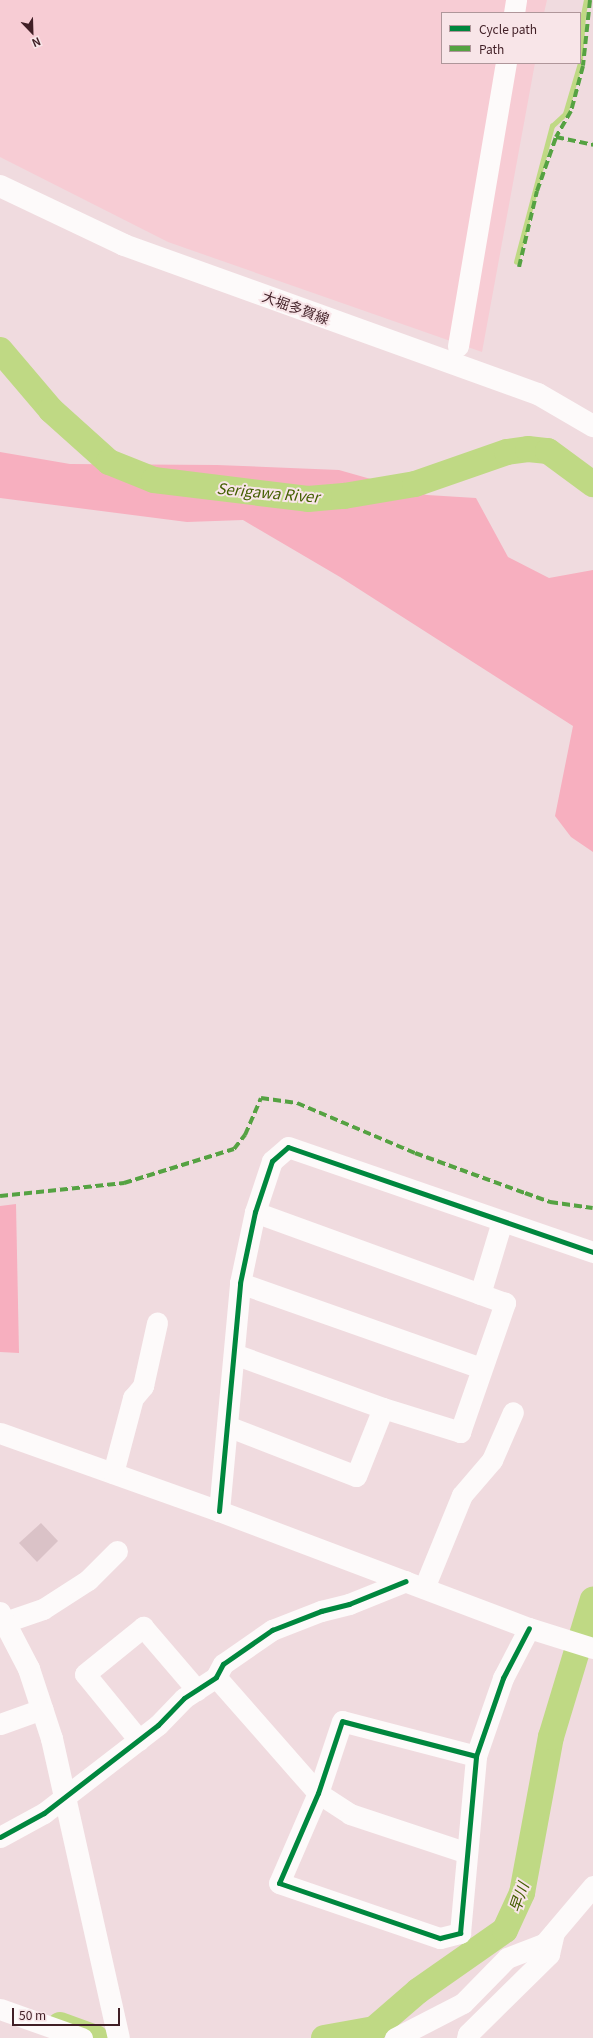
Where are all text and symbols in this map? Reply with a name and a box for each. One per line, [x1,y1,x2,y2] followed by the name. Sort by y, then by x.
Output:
[12,12,52,52] north arrow
[441,12,581,64] legend
[479,20,537,37] text: Cycle path
[30,34,44,52] text: N
[479,40,504,57] text: Path
[260,287,332,327] street label: 大堀多賀線
[216,479,320,505] water label: Serigawa River
[505,1880,531,1914] water label: 早川
[14,2000,122,2026] scale bar
[19,2006,46,2023] text: 50 m

